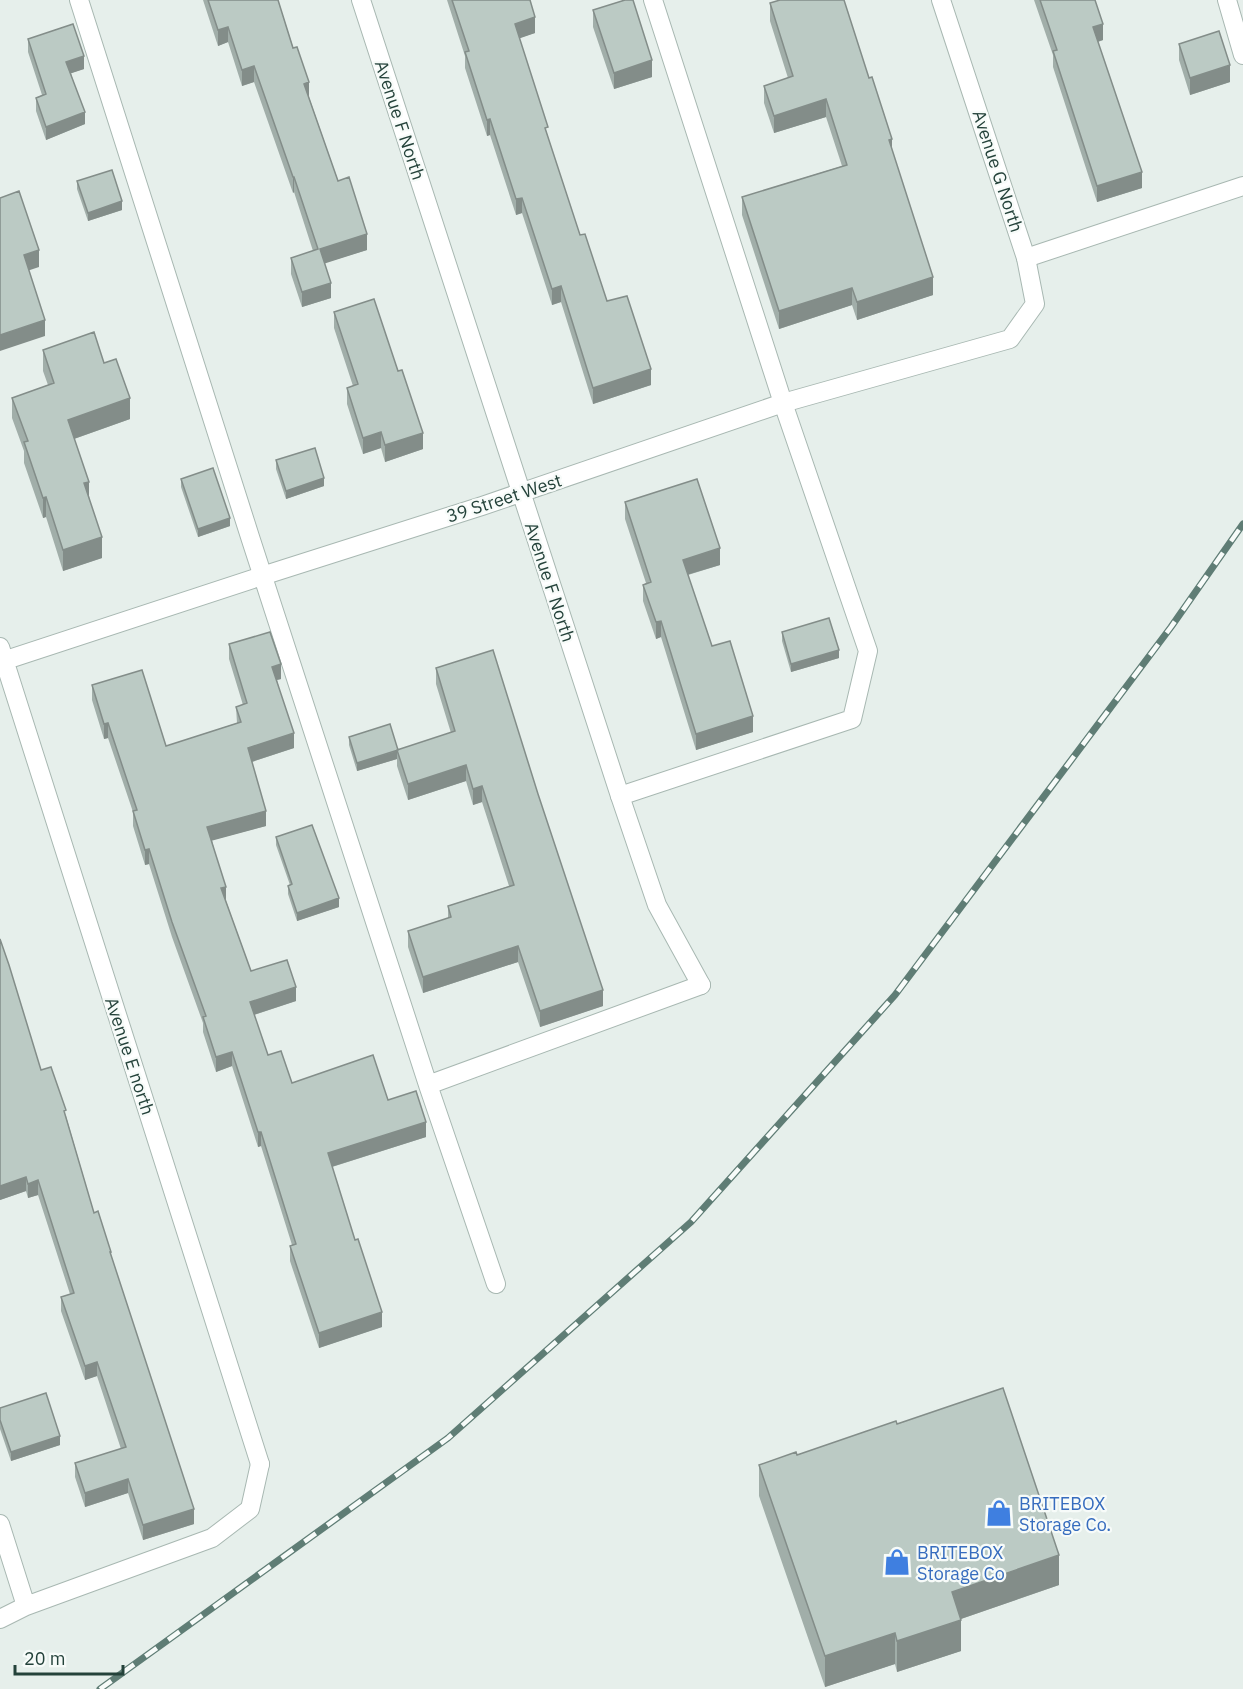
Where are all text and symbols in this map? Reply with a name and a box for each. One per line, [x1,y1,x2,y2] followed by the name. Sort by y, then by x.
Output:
[370,57,430,183] street label: Avenue F North
[967,107,1029,235] street label: Avenue G North
[443,469,565,527] street label: 39 Street West
[520,519,580,645] street label: Avenue F North
[100,994,160,1118] street label: Avenue E north
[1019,1492,1111,1536] place label: BRITEBOX Storage Co.
[984,1498,1014,1528] shop icon: BRITEBOX Storage Co.
[917,1541,1005,1585] place label: BRITEBOX Storage Co
[882,1547,912,1577] shop icon: BRITEBOX Storage Co
[15,1638,123,1676] scale bar
[24,1647,66,1670] text: 20 m

